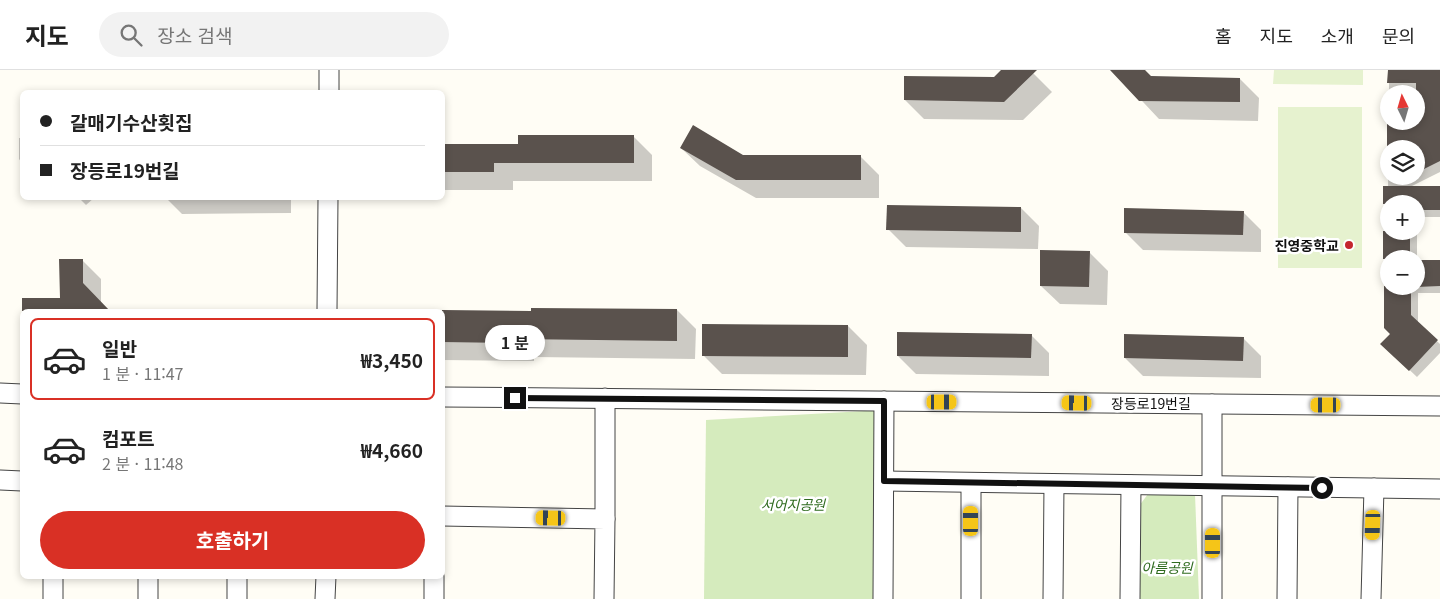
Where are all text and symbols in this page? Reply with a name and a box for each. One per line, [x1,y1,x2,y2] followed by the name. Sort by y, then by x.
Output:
[99,12,449,57] search box
[25,17,69,52] text: 지도
[117,21,145,49] icon: search
[157,21,232,48] text: 장소 검색
[1215,22,1232,48] text: 홈
[1260,22,1293,48] text: 지도
[1321,22,1354,48] text: 소개
[1382,22,1415,48] text: 문의
[1380,85,1425,130] north arrow
[1380,85,1425,295] map controls
[70,108,192,135] text: 갈매기수산횟집
[1380,140,1425,185] button: layers
[70,156,180,183] text: 장등로19번길
[1380,195,1425,240] button: +
[1275,235,1339,255] place label: 진영중학교
[1343,239,1355,251] marker: 진영중학교
[1380,250,1425,295] button: −
[485,325,545,360] callout: 1 분
[501,330,529,354] text: 1 분
[102,334,137,361] text: 일반
[42,337,87,382] icon: car
[361,346,423,373] text: ₩3,450
[102,361,184,385] text: 1 분 · 11:47
[504,387,526,409] route end
[1111,393,1191,413] street label: 장등로19번길
[927,395,957,410] car
[1061,395,1092,411] car
[1311,398,1341,413] car
[102,424,154,451] text: 컴포트
[42,427,87,472] icon: car
[361,436,423,463] text: ₩4,660
[102,451,184,475] text: 2 분 · 11:48
[1311,477,1333,499] route start
[761,494,826,514] park label: 서어지공원
[963,506,978,536] car
[535,510,566,526] car
[1364,510,1381,540] car
[40,511,425,569] button: 호출하기
[1205,528,1220,558] car
[1141,557,1194,577] park label: 아름공원

